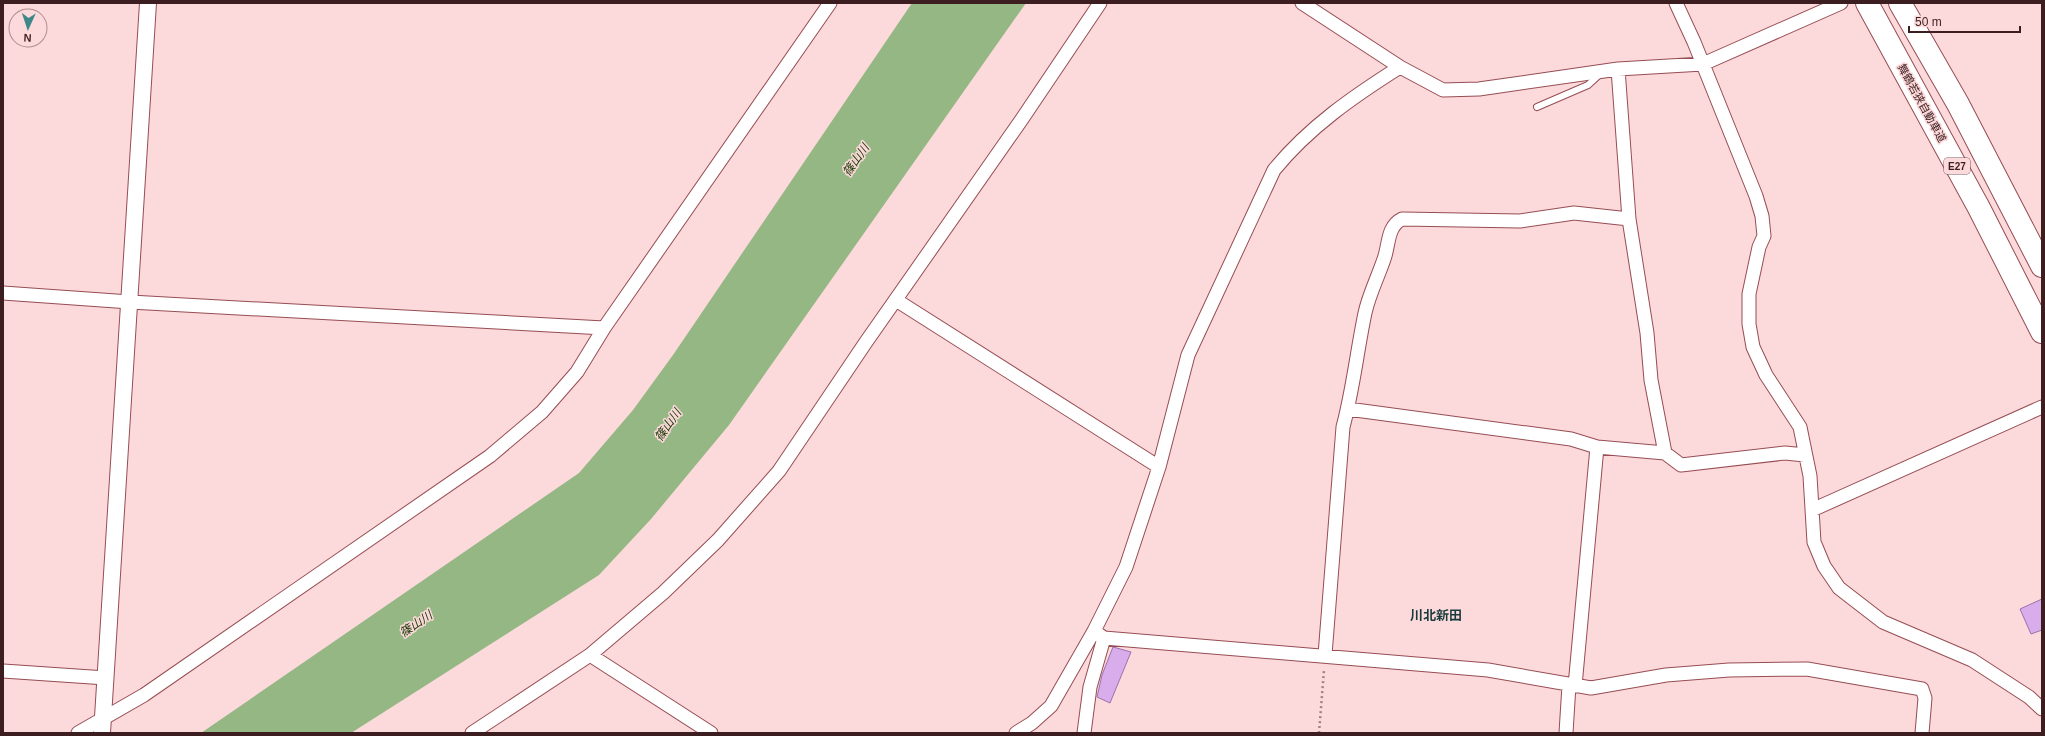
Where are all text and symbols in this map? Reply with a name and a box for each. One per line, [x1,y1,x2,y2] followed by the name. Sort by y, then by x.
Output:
[8,8,48,48] north arrow
[1909,8,2020,34] scale bar
[1915,15,1942,29] text: 50 m
[23,32,32,44] text: N
[1895,62,1949,144] street label: 舞鶴若狭自動車道
[840,140,873,179] water label: 篠山川
[1944,158,1970,174] road number: E27
[652,405,685,444] water label: 篠山川
[397,607,436,640] water label: 篠山川
[1410,608,1462,623] district label: 川北新田

